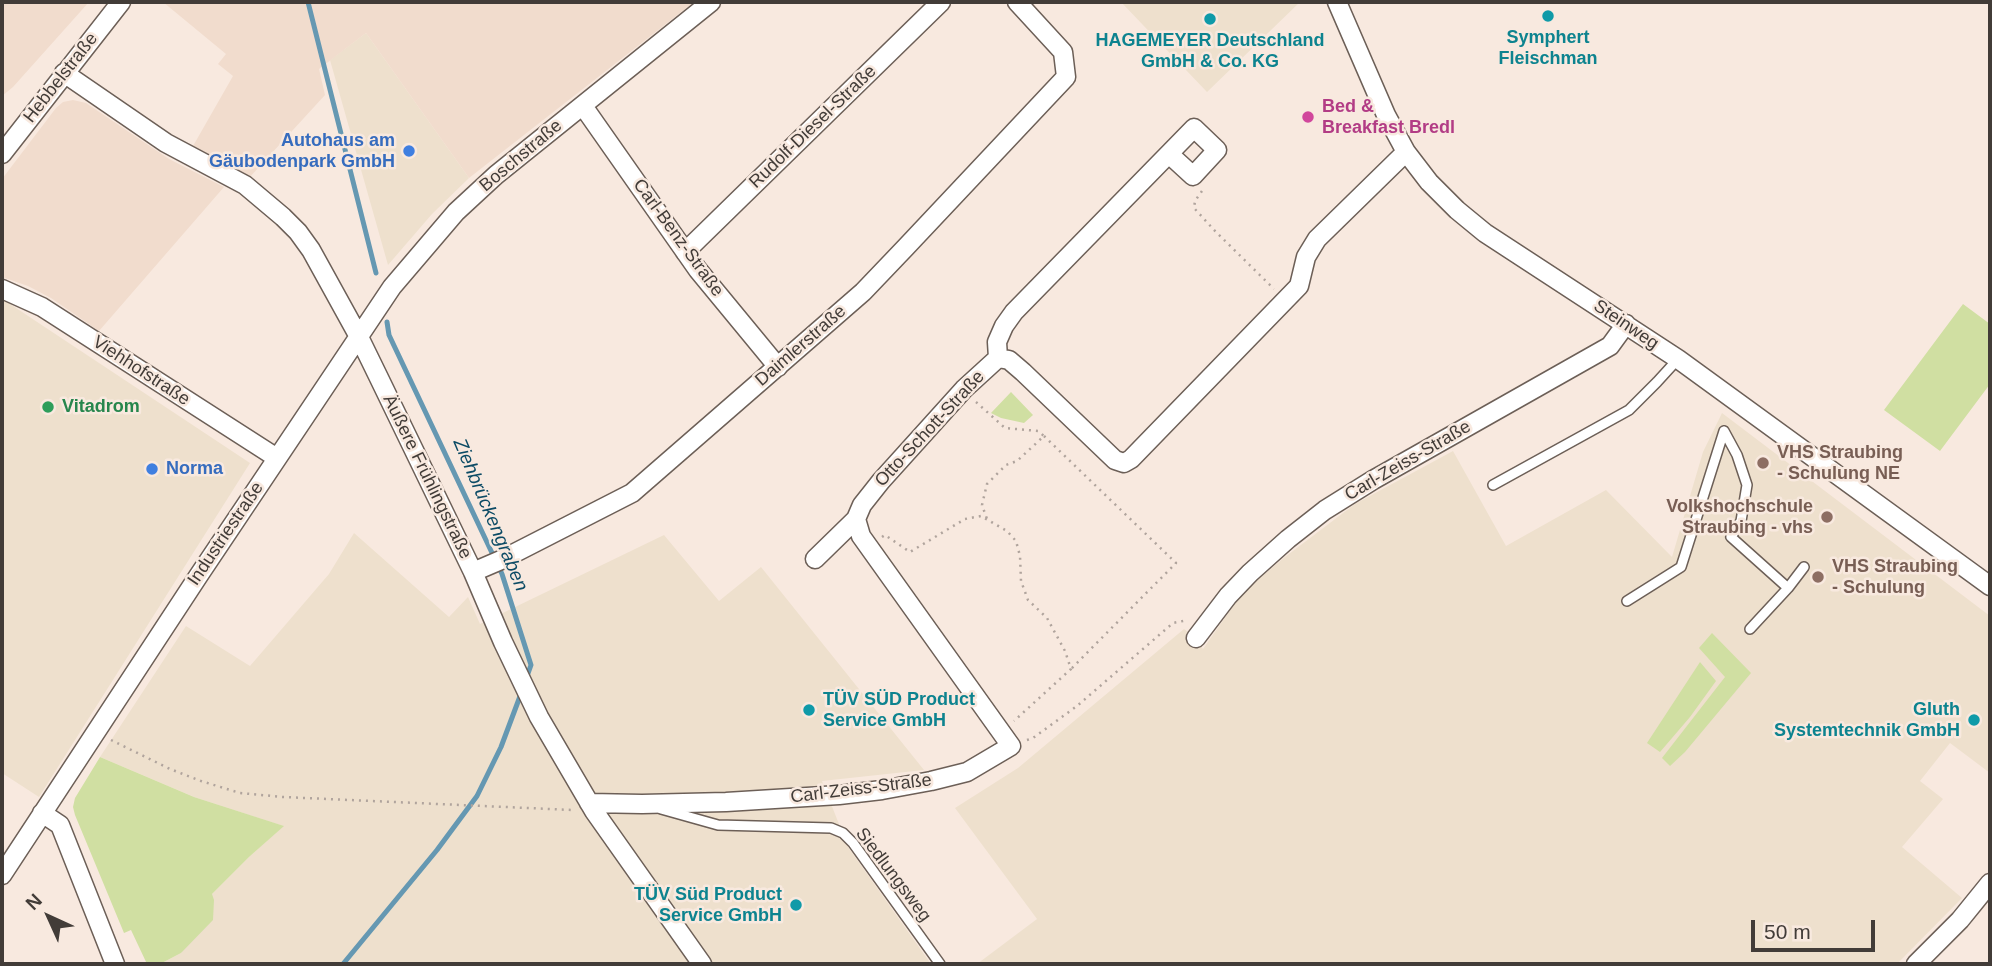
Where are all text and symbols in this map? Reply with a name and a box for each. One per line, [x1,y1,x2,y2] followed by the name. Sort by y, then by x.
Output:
[1540,8,1556,24] marker: Symphert Fleischman
[1202,11,1218,27] marker: HAGEMEYER Deutschland GmbH & Co. KG
[1498,27,1598,70] place label: Symphert Fleischman
[19,29,103,127] street label: Hebbelstraße
[1095,30,1325,72] place label: HAGEMEYER Deutschland GmbH & Co. KG
[745,61,881,193] street label: Rudolf-Diesel-Straße
[1322,96,1455,138] place label: Bed & Breakfast Bredl
[1300,109,1316,125] marker: Bed & Breakfast Bredl
[475,115,567,197] street label: Boschstraße
[209,130,395,172] place label: Autohaus am Gäubodenpark GmbH
[401,143,417,159] marker: Autohaus am Gäubodenpark GmbH
[628,175,728,301] street label: Carl-Benz-Straße
[1589,295,1663,355] street label: Steinweg
[751,301,851,391] street label: Daimlerstraße
[88,332,194,410] street label: Viehhofstraße
[871,366,989,492] street label: Otto-Schott-Straße
[378,391,476,563] street label: Äußere Frühlingstraße
[62,396,140,418] place label: Vitadrom
[40,399,56,415] marker: Vitadrom
[1341,416,1475,506] street label: Carl-Zeiss-Straße
[448,435,532,595] water label: Ziehbrückengraben
[1777,442,1903,484] place label: VHS Straubing - Schulung NE
[1755,455,1771,471] marker: VHS Straubing - Schulung NE
[166,458,223,480] place label: Norma
[144,461,160,477] marker: Norma
[183,478,269,590] street label: Industriestraße
[1666,496,1813,538] place label: Volkshochschule Straubing - vhs
[1819,509,1835,525] marker: Volkshochschule Straubing - vhs
[1832,556,1958,598] place label: VHS Straubing - Schulung
[1810,569,1826,585] marker: VHS Straubing - Schulung
[823,689,975,732] place label: TÜV SÜD Product Service GmbH
[1774,699,1960,742] place label: Gluth Systemtechnik GmbH
[801,702,817,718] marker: TÜV SÜD Product Service GmbH
[1966,712,1982,728] marker: Gluth Systemtechnik GmbH
[789,770,933,808] street label: Carl-Zeiss-Straße
[851,824,935,926] street label: Siedlungsweg
[14,882,84,952] north arrow
[634,884,782,926] place label: TÜV Süd Product Service GmbH
[22,890,46,914] text: N
[788,897,804,913] marker: TÜV Süd Product Service GmbH
[1754,906,1878,950] scale bar
[1764,920,1811,943] text: 50 m

